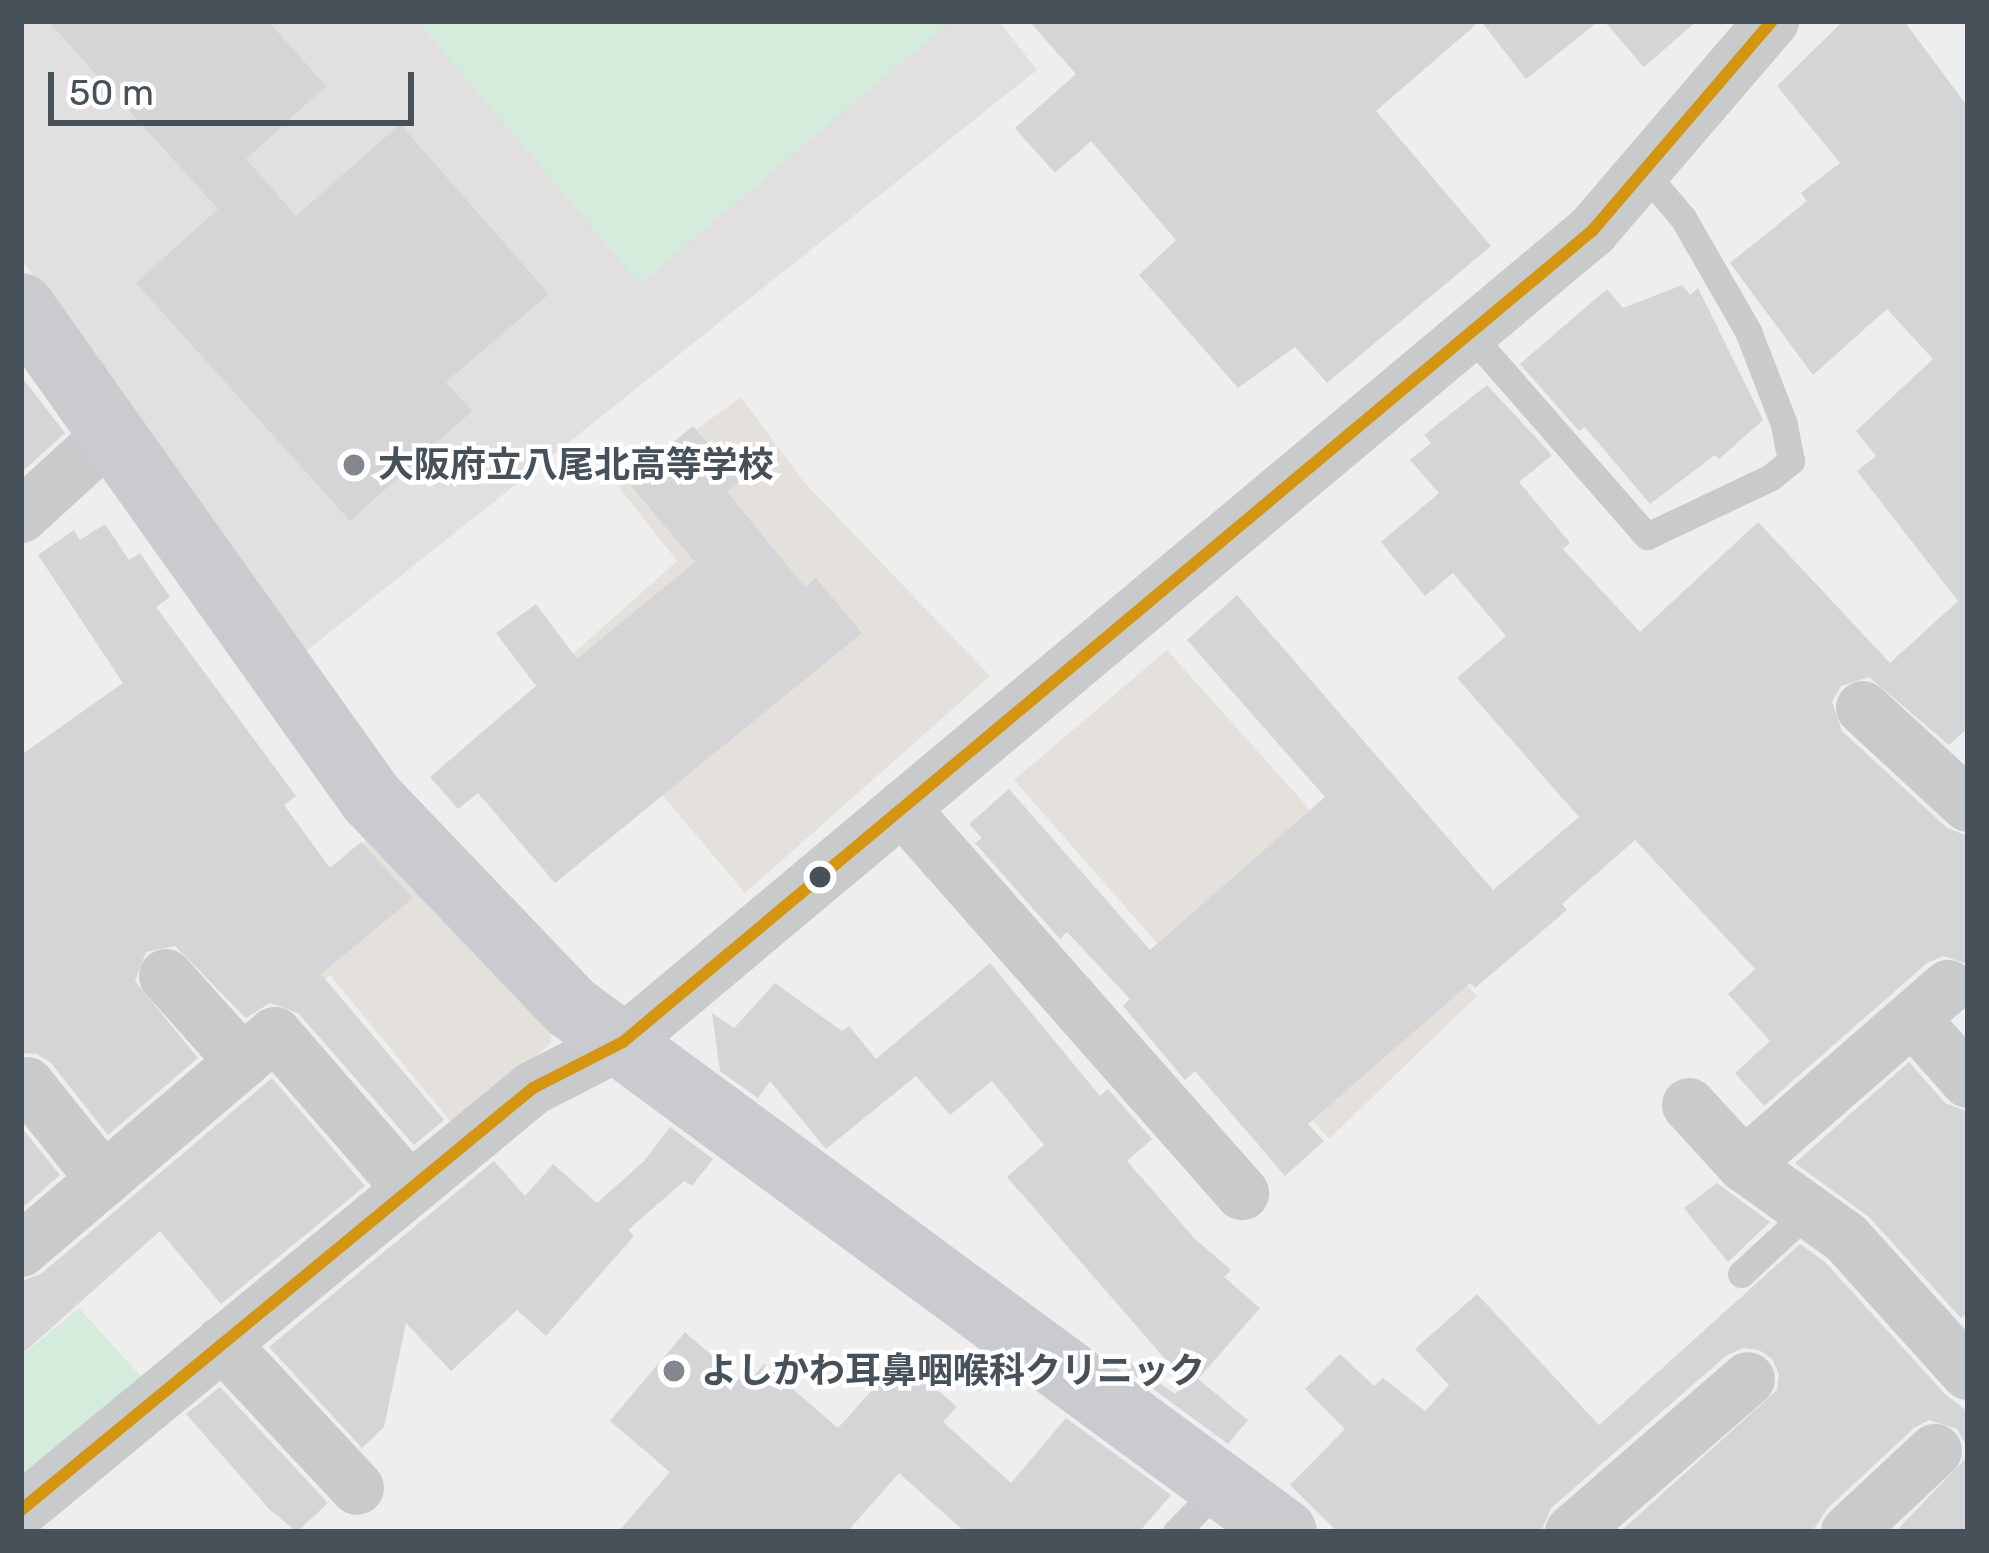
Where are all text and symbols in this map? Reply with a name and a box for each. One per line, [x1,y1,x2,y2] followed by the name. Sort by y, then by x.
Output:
[54,48,420,122] scale bar
[69,71,154,114] text: 50 m
[378,443,774,487] place label: 大阪府立八尾北高等学校
[341,452,367,478] marker: 大阪府立八尾北高等学校
[809,866,831,888] unlabelled marker
[701,1349,1205,1393] place label: よしかわ耳鼻咽喉科クリニック
[658,1355,690,1387] marker: よしかわ耳鼻咽喉科クリニック

